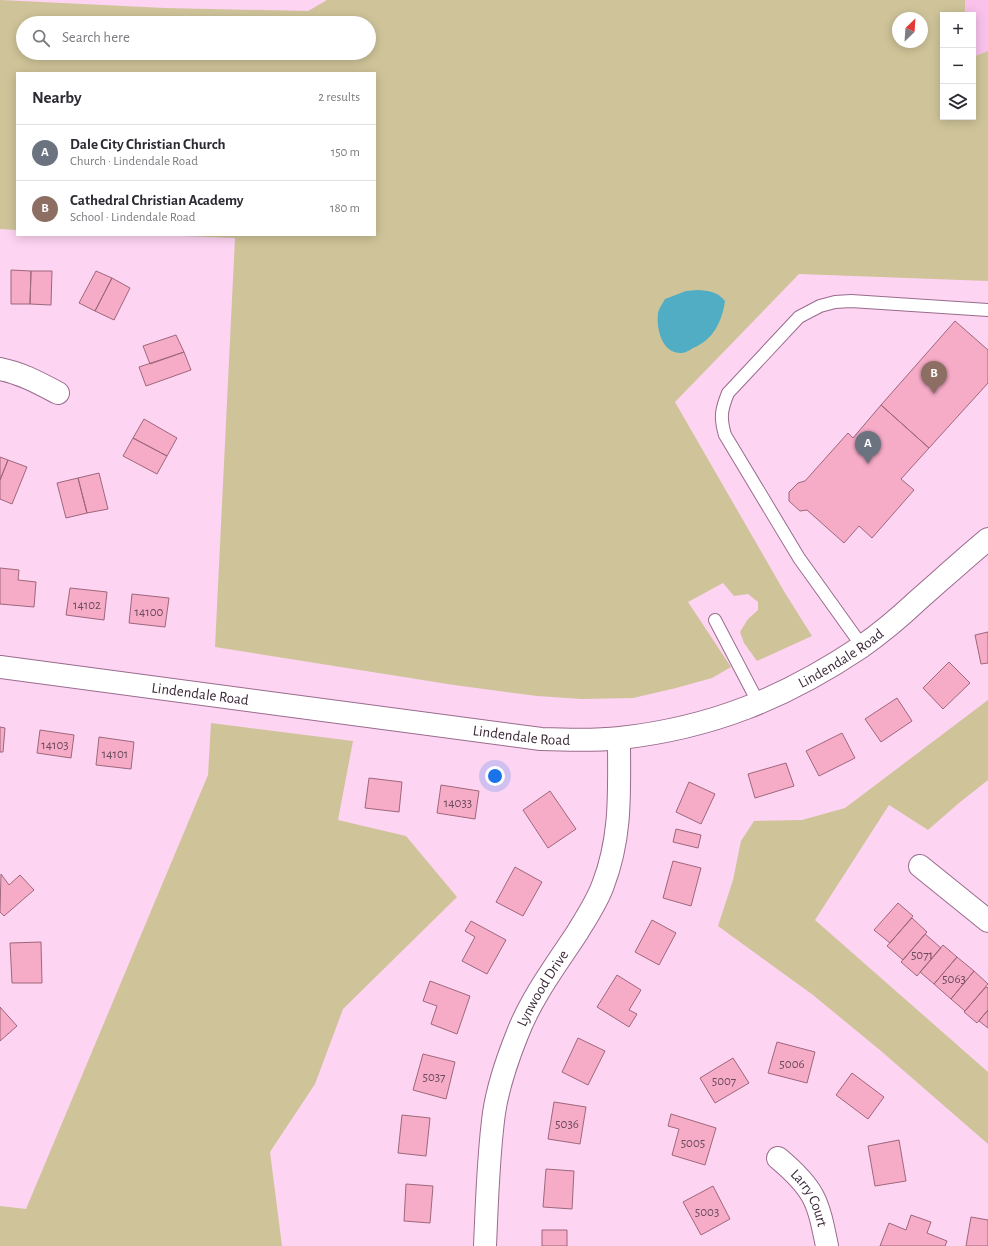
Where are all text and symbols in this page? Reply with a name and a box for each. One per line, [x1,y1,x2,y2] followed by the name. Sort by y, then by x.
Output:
[892,12,928,48] north arrow
[940,12,976,120] map controls
[940,12,976,48] button: +
[16,16,376,60] search box
[30,27,52,49] icon: search
[62,30,130,45] text: Search here
[940,48,976,84] button: −
[940,84,976,120] button: layers
[32,89,82,106] text: Nearby
[318,91,360,104] text: 2 results
[70,137,225,152] text: Dale City Christian Church
[41,146,49,159] text: A
[331,146,360,159] text: 150 m
[70,155,198,168] text: Church · Lindendale Road
[70,193,244,208] text: Cathedral Christian Academy
[41,202,49,215] text: B
[330,202,360,215] text: 180 m
[70,211,196,224] text: School · Lindendale Road
[921,361,947,394] pin: B
[855,431,881,464] pin: A
[73,599,101,612] house number: 14102
[135,606,164,619] house number: 14100
[796,626,887,691] street label: Lindendale Road
[151,680,250,708] street label: Lindendale Road
[472,723,570,748] street label: Lindendale Road
[41,739,69,752] house number: 14103
[102,748,128,761] house number: 14101
[485,766,505,786] your location
[444,797,472,810] house number: 14033
[514,947,571,1029] street label: Lynwood Drive
[911,949,933,962] house number: 5071
[942,973,966,986] house number: 5063
[779,1058,805,1071] house number: 5006
[422,1071,446,1084] house number: 5037
[712,1075,737,1088] house number: 5007
[555,1118,579,1131] house number: 5036
[681,1137,705,1150] house number: 5005
[788,1167,830,1228] street label: Larry Court
[695,1206,719,1219] house number: 5003

